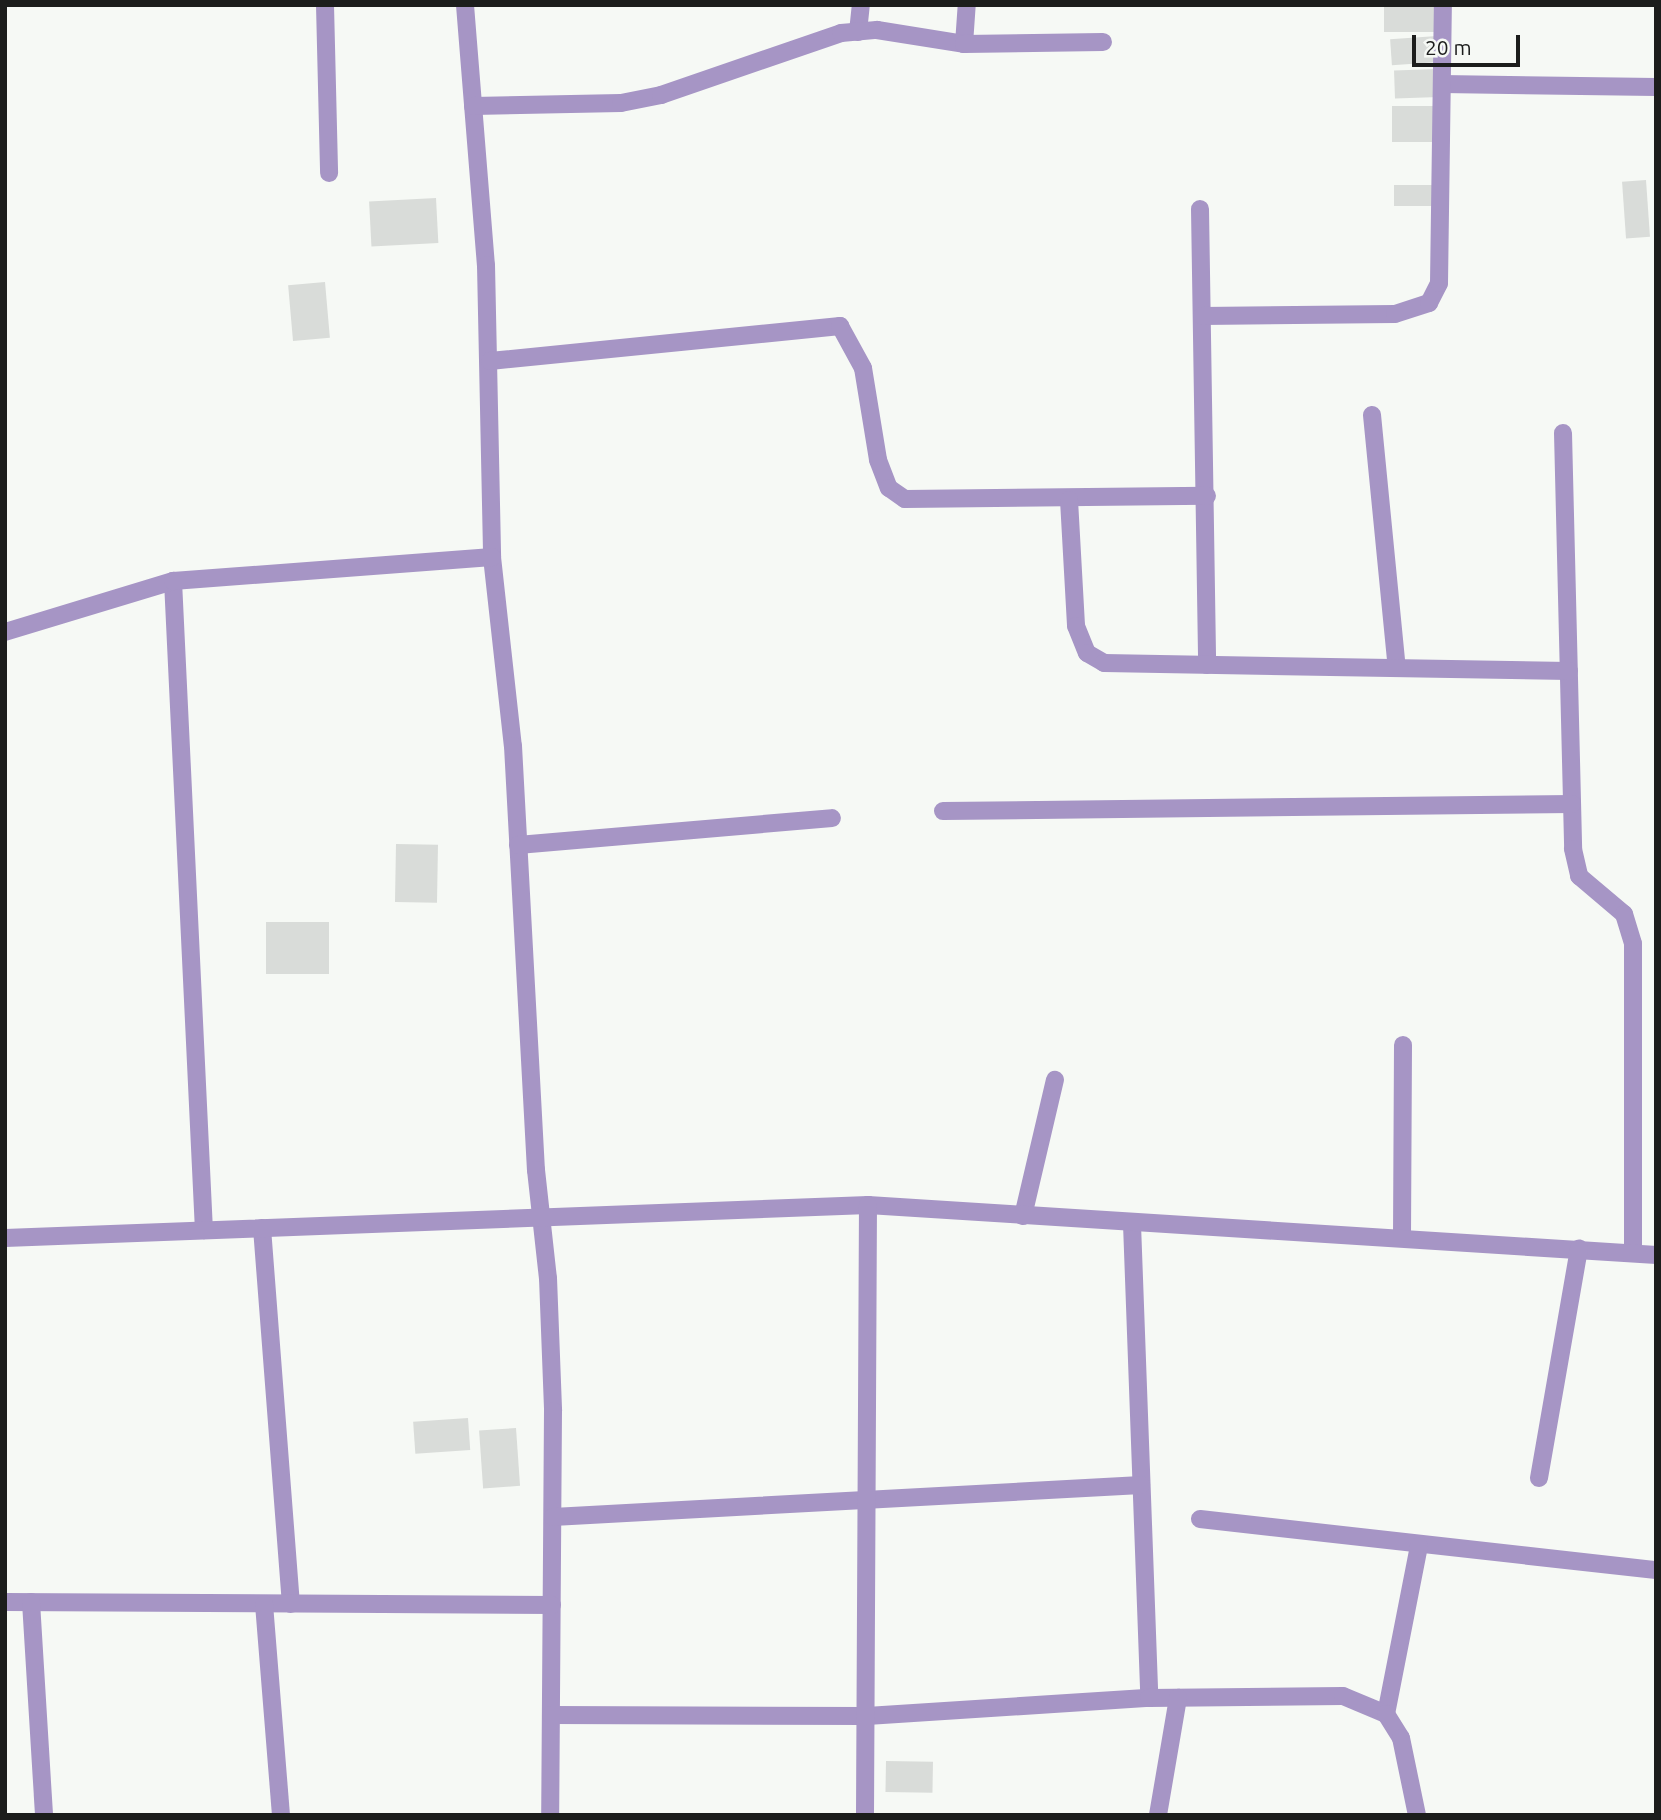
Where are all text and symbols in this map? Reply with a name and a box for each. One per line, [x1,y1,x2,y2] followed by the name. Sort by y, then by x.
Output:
[1416,21,1524,65] scale bar
[1425,35,1472,59] text: 20 m

